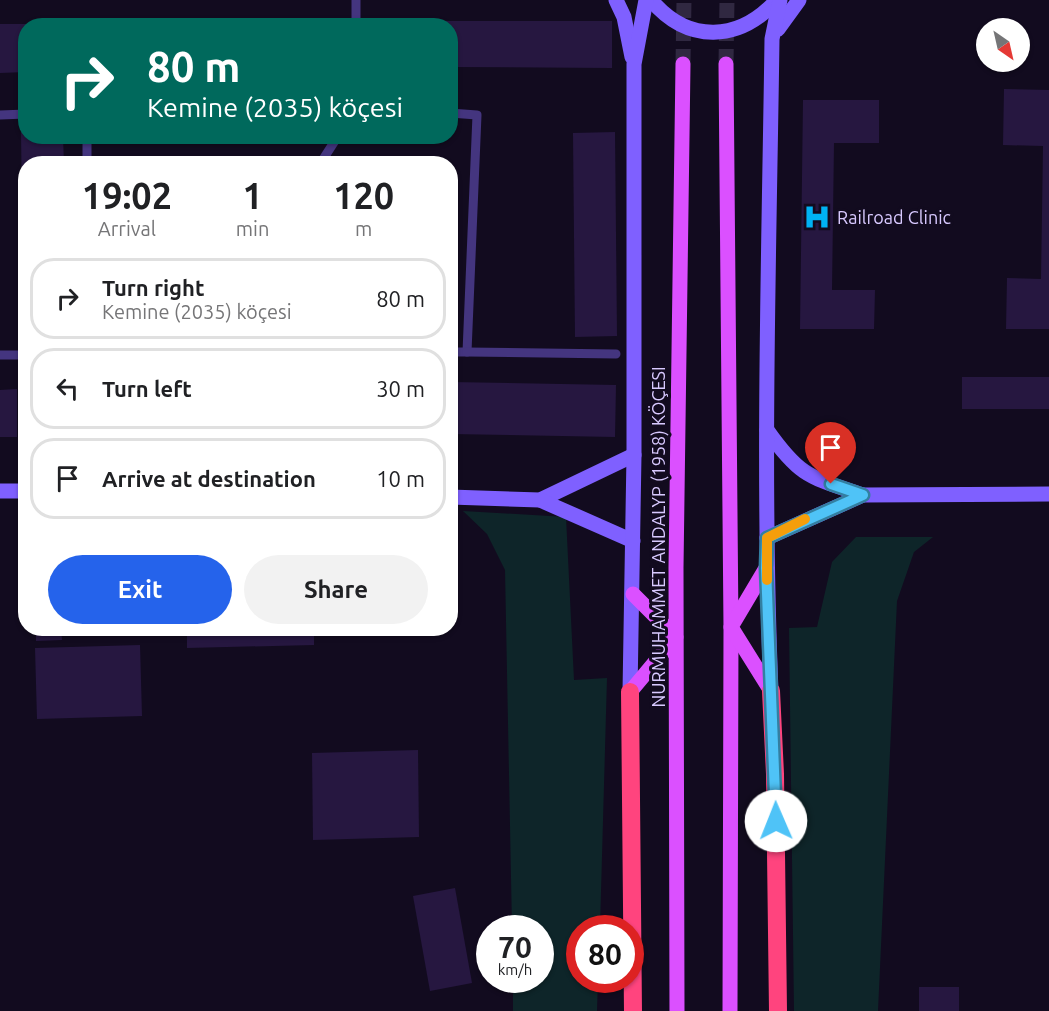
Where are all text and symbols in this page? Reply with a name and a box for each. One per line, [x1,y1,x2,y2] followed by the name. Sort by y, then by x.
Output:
[976,18,1030,72] north arrow
[976,18,1030,72] map controls
[48,42,126,120] icon: right
[147,43,241,90] text: 80 m
[147,92,403,122] text: Kemine (2035) köçesi
[82,175,172,216] text: 19:02
[242,175,263,216] text: 1
[333,175,394,216] text: 120
[802,202,832,232] hospital icon: Railroad Clinic
[837,207,951,227] place label: Railroad Clinic
[98,217,156,240] text: Arrival
[236,217,269,240] text: min
[355,217,372,240] text: m
[102,275,204,300] text: Turn right
[51,282,84,315] icon: right
[376,286,425,311] text: 80 m
[102,300,292,323] text: Kemine (2035) köçesi
[648,366,669,708] street label: NURMUHAMMET ANDALYP (1958) KÖÇESI
[51,372,84,405] icon: left
[102,376,192,401] text: Turn left
[376,376,425,401] text: 30 m
[805,422,856,484] pin
[814,431,847,464] icon: arrive
[51,462,84,495] icon: arrive
[102,466,316,491] text: Arrive at destination
[376,466,425,491] text: 10 m
[48,555,232,624] button: Exit
[244,555,428,624] button: Share
[744,789,808,853] position arrow
[566,915,644,993] speed limit sign: 80
[498,930,532,964] text: 70
[498,961,532,978] text: km/h

